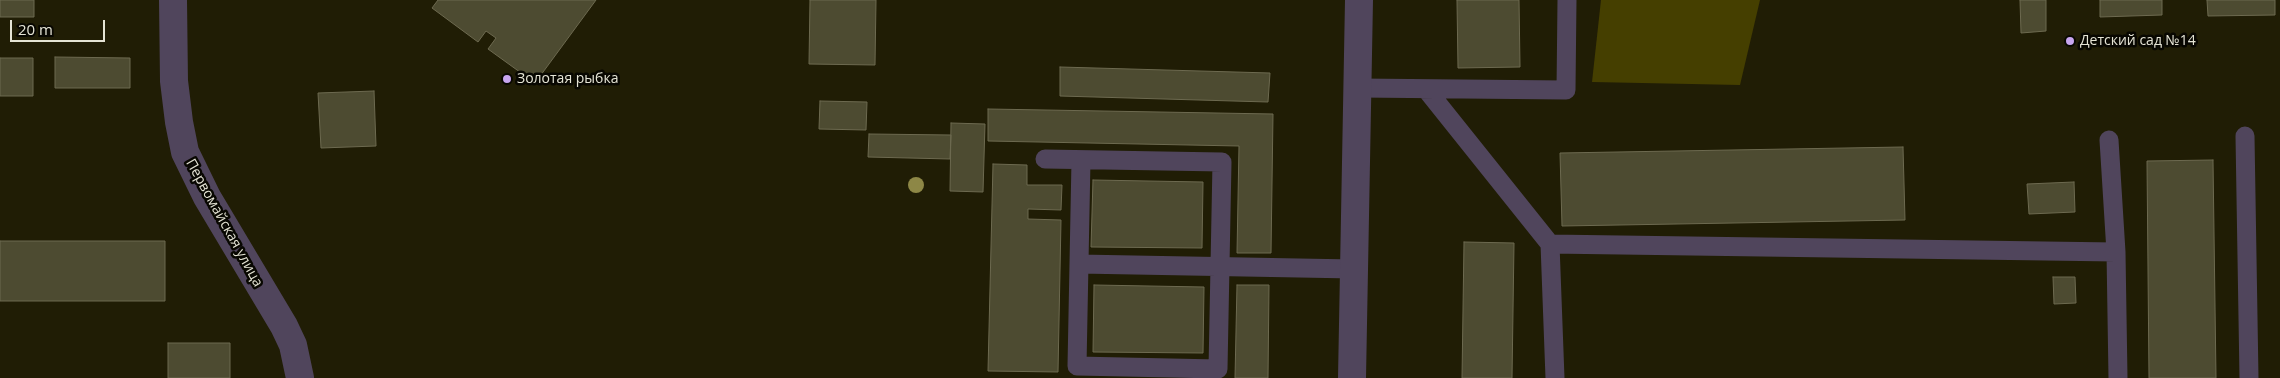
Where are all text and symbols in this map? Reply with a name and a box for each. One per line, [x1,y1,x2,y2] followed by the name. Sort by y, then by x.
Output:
[12,10,108,42] scale bar
[18,19,53,39] text: 20 m
[2080,33,2196,49] place label: Детский сад №14
[2064,35,2076,47] marker: Детский сад №14
[517,71,618,87] place label: Золотая рыбка
[501,73,513,85] marker: Золотая рыбка
[182,156,266,290] street label: Первомайская улица

